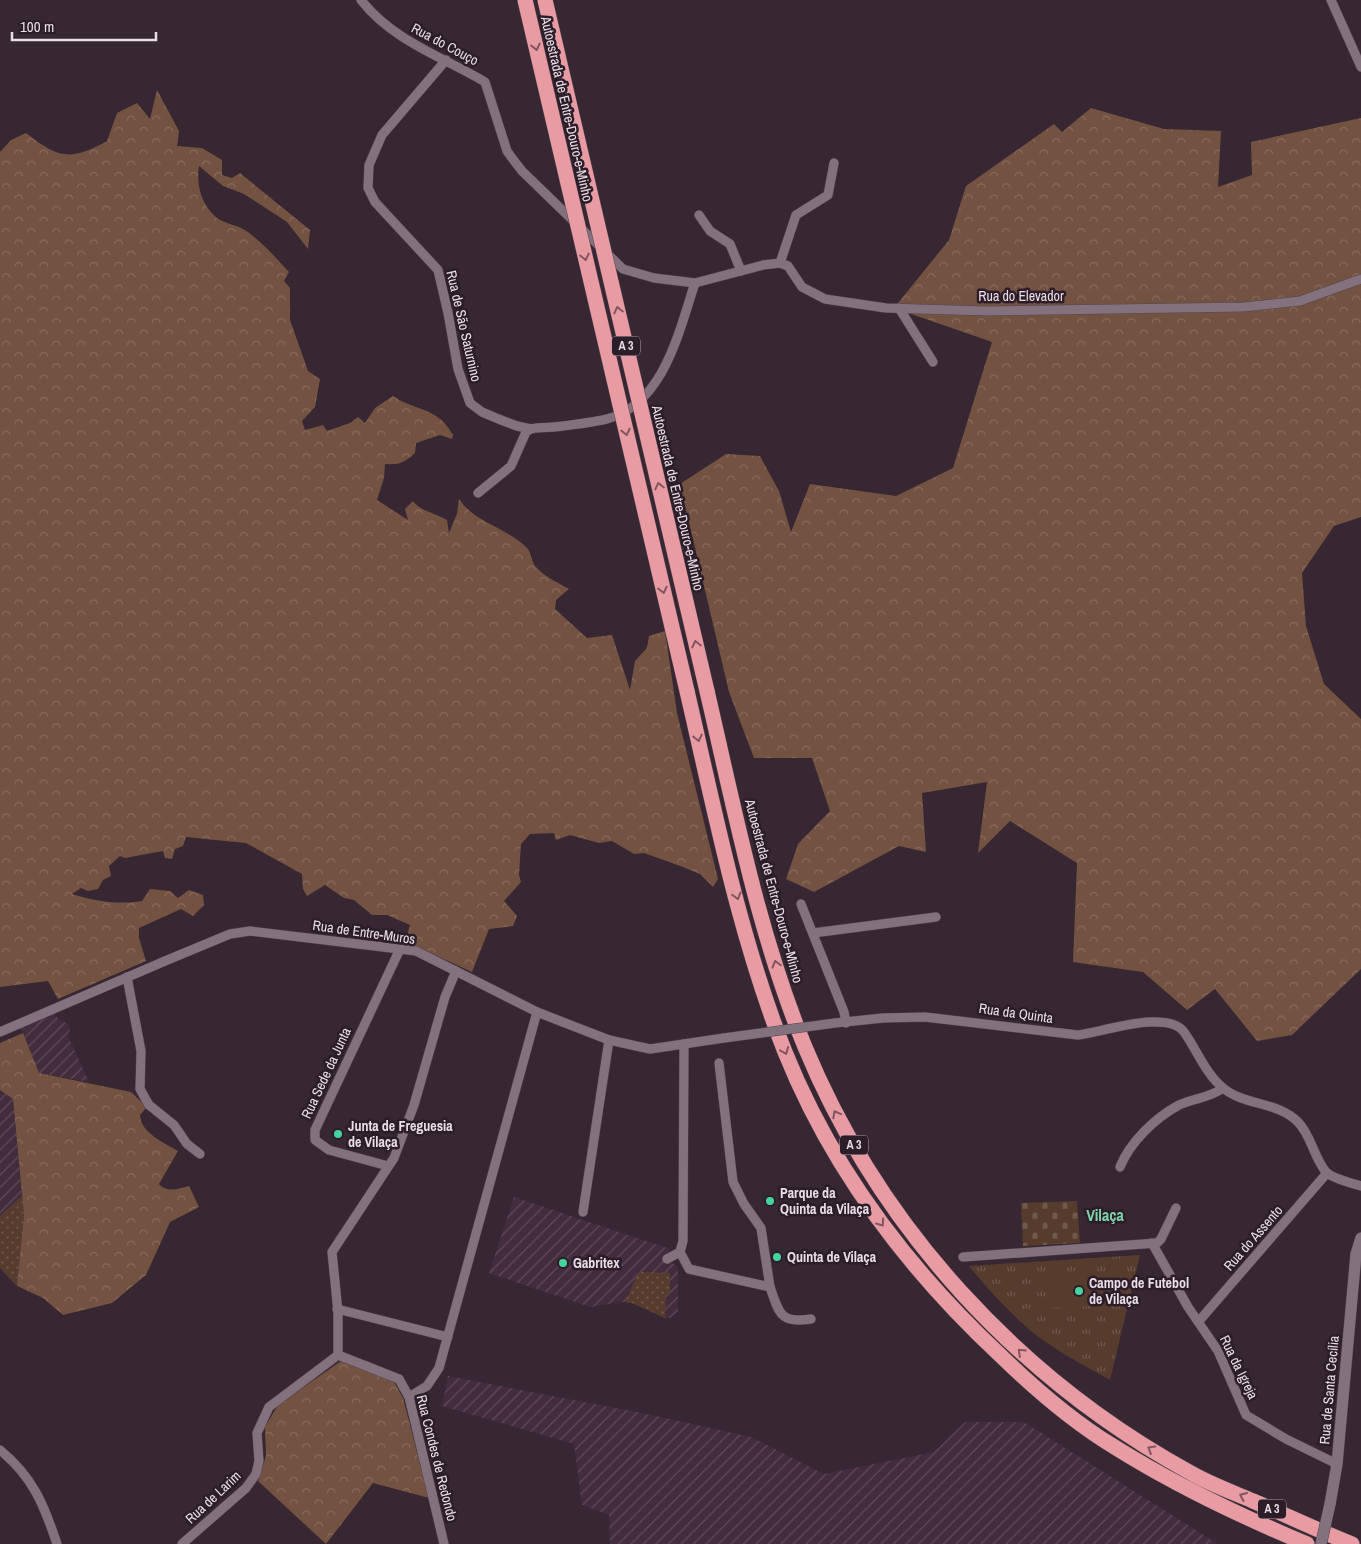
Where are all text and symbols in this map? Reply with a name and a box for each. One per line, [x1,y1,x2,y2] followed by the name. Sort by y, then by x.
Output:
[12,10,156,42] scale bar
[537,14,597,203] street label: Autoestrada de Entre-Douro-e-Minho
[20,16,54,37] text: 100 m
[408,19,482,69] street label: Rua do Couço
[530,43,541,52] one-way arrow
[579,252,590,261] one-way arrow
[442,269,486,383] street label: Rua de São Saturnino
[978,287,1064,305] street label: Rua do Elevador
[613,306,624,315] one-way arrow
[612,336,640,356] road number: A 3
[648,403,708,592] street label: Autoestrada de Entre-Douro-e-Minho
[620,428,631,437] one-way arrow
[654,481,665,490] one-way arrow
[657,586,668,595] one-way arrow
[691,639,702,648] one-way arrow
[692,734,703,743] one-way arrow
[741,796,807,985] street label: Autoestrada de Entre-Douro-e-Minho
[731,891,741,900] one-way arrow
[312,916,417,948] street label: Rua de Entre-Muros
[771,960,781,968] one-way arrow
[978,999,1055,1027] street label: Rua da Quinta
[297,1024,355,1121] street label: Rua Sede da Junta
[779,1046,789,1055] one-way arrow
[832,1110,842,1119] one-way arrow
[348,1117,453,1151] place label: Junta de Freguesia de Vilaça
[332,1128,344,1140] marker: Junta de Freguesia de Vilaça
[840,1136,868,1154] road number: A 3
[780,1184,870,1218] place label: Parque da Quinta da Vilaça
[764,1195,776,1207] marker: Parque da Quinta da Vilaça
[1220,1202,1286,1274] street label: Rua do Assento
[1086,1204,1125,1226] district label: Vilaça
[875,1217,883,1226] one-way arrow
[787,1248,877,1266] place label: Quinta de Vilaça
[771,1251,783,1263] marker: Quinta de Vilaça
[573,1254,620,1272] place label: Gabritex
[557,1257,569,1269] marker: Gabritex
[1089,1274,1189,1308] place label: Campo de Futebol de Vilaça
[1073,1285,1085,1297] marker: Campo de Futebol de Vilaça
[1216,1332,1262,1402] street label: Rua da Igreja
[1315,1334,1343,1445] street label: Rua de Santa Cecília
[1017,1349,1026,1358] one-way arrow
[413,1393,461,1523] street label: Rua Condes de Redondo
[1147,1445,1156,1455] one-way arrow
[181,1467,245,1527] street label: Rua de Larim
[1239,1492,1248,1503] one-way arrow
[1258,1500,1286,1518] road number: A 3

